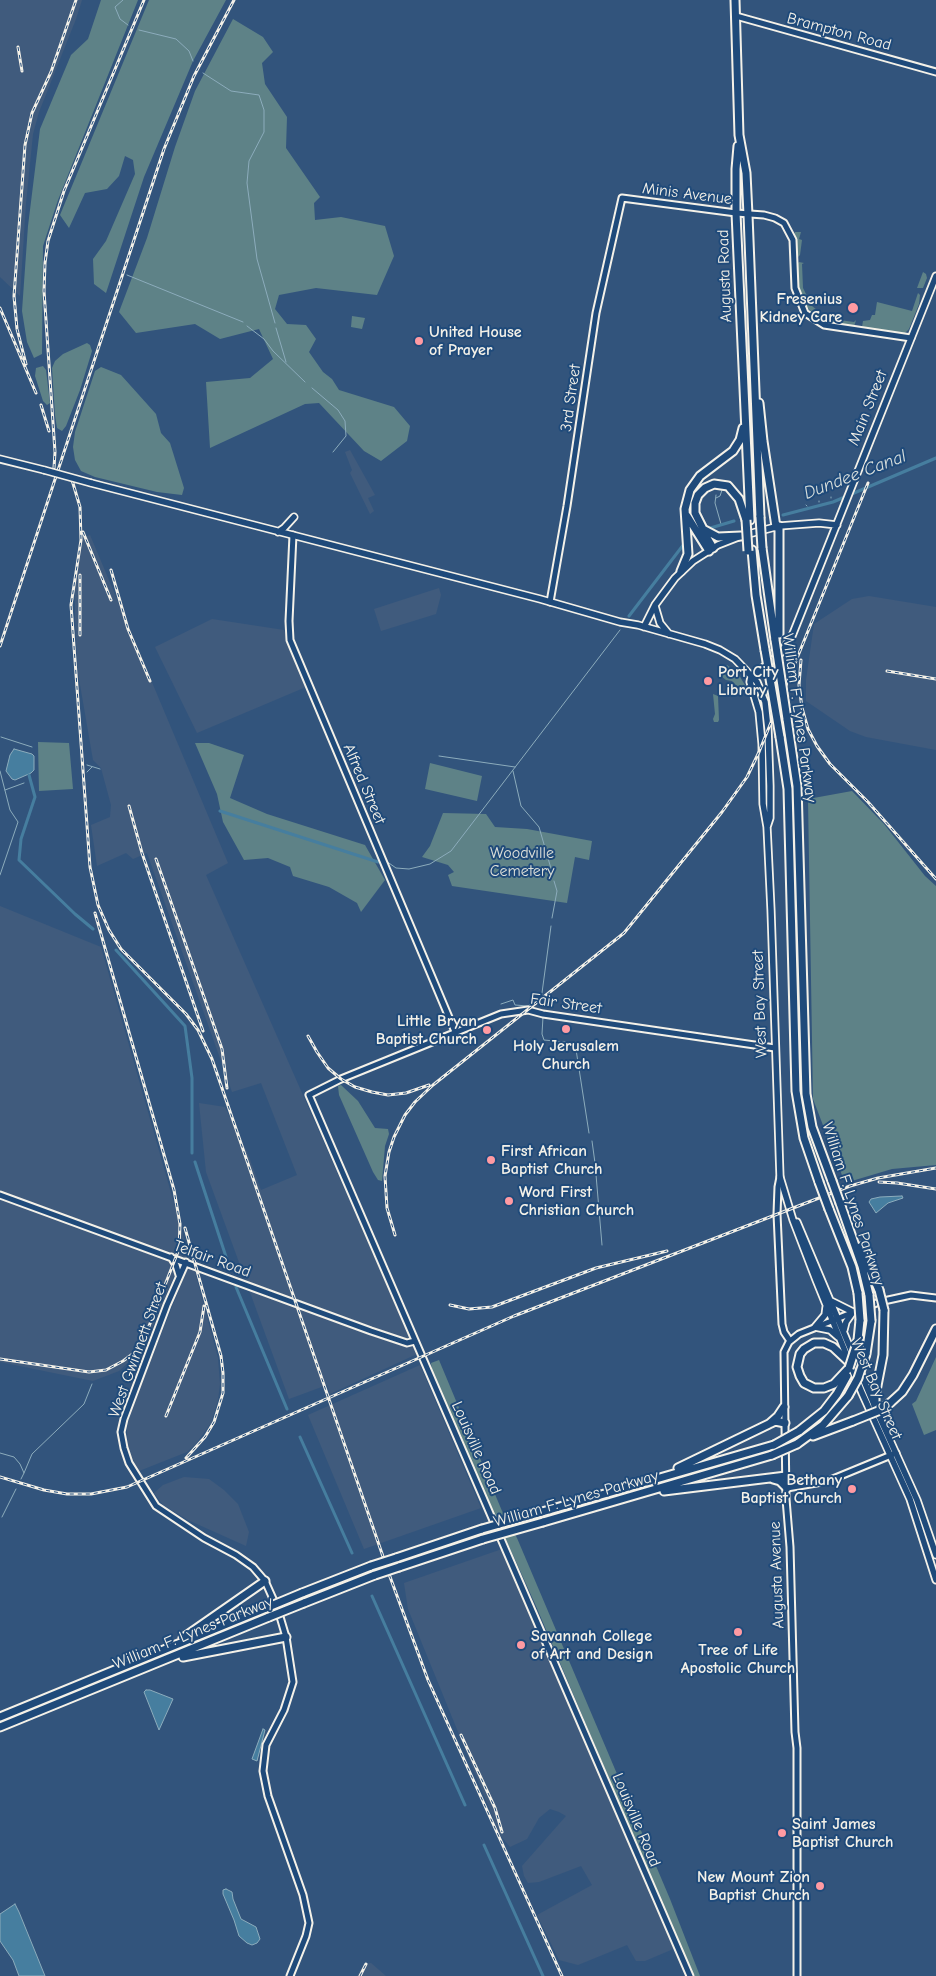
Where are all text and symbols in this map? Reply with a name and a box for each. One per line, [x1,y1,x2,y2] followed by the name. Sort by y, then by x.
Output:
[785,9,893,55] street label: Brampton Road
[641,179,733,209] street label: Minis Avenue
[714,229,736,323] street label: Augusta Road
[760,289,842,327] place label: Fresenius Kidney Care
[846,301,860,315] marker: Fresenius Kidney Care
[429,322,522,360] place label: United House of Prayer
[413,335,425,347] marker: United House of Prayer
[557,363,585,433] street label: 3rd Street
[844,368,892,448] street label: Main Street
[801,446,909,504] water label: Dundee Canal
[778,632,820,804] street label: William F. Lynes Parkway
[718,662,779,700] place label: Port City Library
[702,675,714,687] marker: Port City Library
[339,741,389,827] street label: Alfred Street
[490,843,554,881] park label: Woodville Cemetery
[749,950,771,1058] street label: West Bay Street
[529,989,603,1019] street label: Fair Street
[376,1011,477,1049] place label: Little Bryan Baptist Church
[560,1023,572,1035] marker: Holy Jerusalem Church
[481,1024,493,1036] marker: Little Bryan Baptist Church
[513,1036,619,1074] place label: Holy Jerusalem Church
[818,1120,888,1288] street label: William F. Lynes Parkway
[501,1141,602,1179] place label: First African Baptist Church
[485,1154,497,1166] marker: First African Baptist Church
[519,1182,634,1220] place label: Word First Christian Church
[503,1195,515,1207] marker: Word First Christian Church
[171,1236,253,1282] street label: Telfair Road
[105,1280,171,1420] street label: West Gwinnett Street
[846,1335,906,1443] street label: West Bay Street
[447,1398,505,1498] street label: Louisville Road
[491,1466,661,1532] street label: William F. Lynes Parkway
[741,1470,842,1508] place label: Bethany Baptist Church
[846,1483,858,1495] marker: Bethany Baptist Church
[766,1521,788,1629] street label: Augusta Avenue
[110,1592,276,1674] street label: William F. Lynes Parkway
[531,1626,653,1664] place label: Savannah College of Art and Design
[732,1626,744,1638] marker: Tree of Life Apostolic Church
[515,1639,527,1651] marker: Savannah College of Art and Design
[681,1640,795,1678] place label: Tree of Life Apostolic Church
[608,1770,664,1870] street label: Louisville Road
[792,1814,893,1852] place label: Saint James Baptist Church
[776,1827,788,1839] marker: Saint James Baptist Church
[697,1867,810,1905] place label: New Mount Zion Baptist Church
[814,1880,826,1892] marker: New Mount Zion Baptist Church

